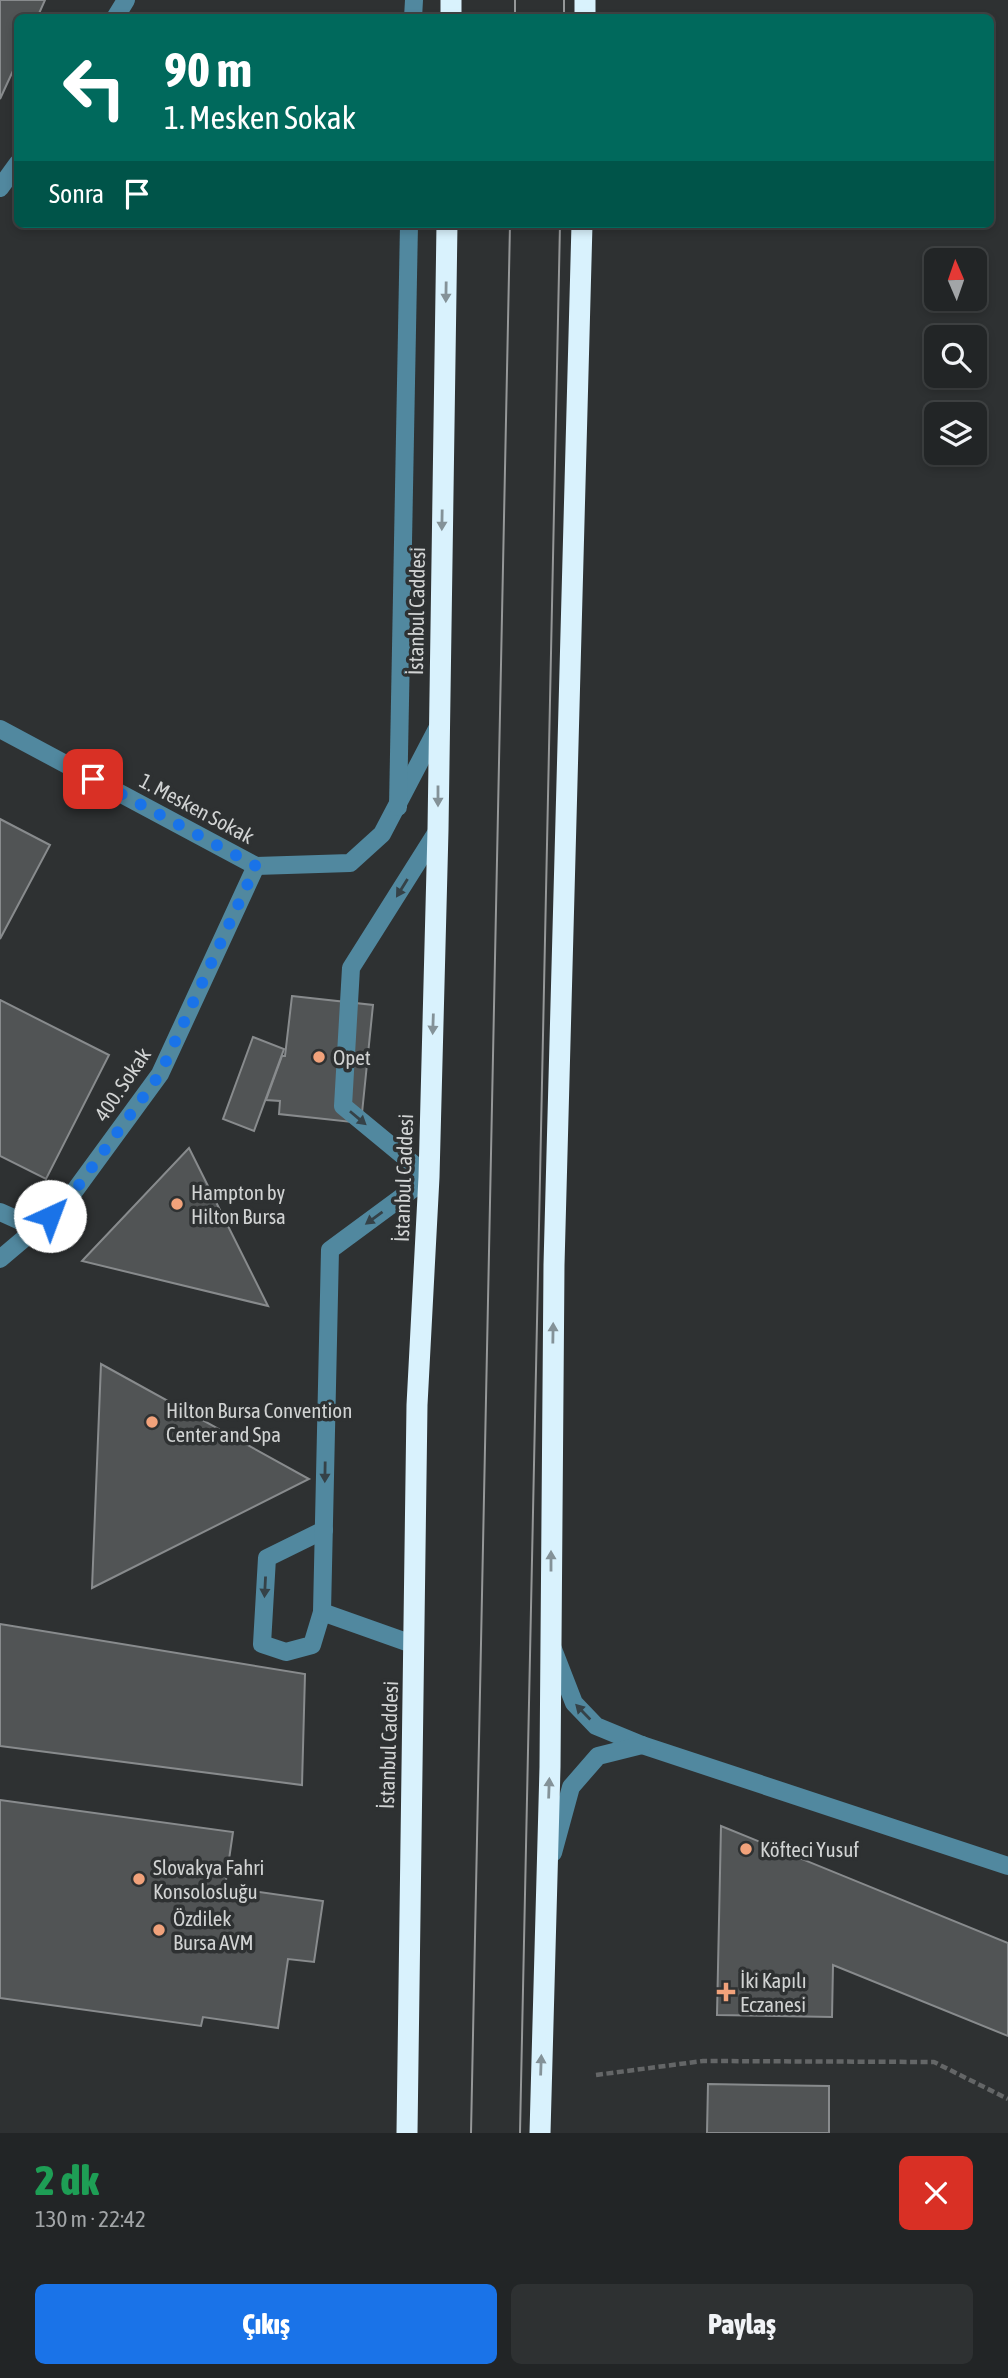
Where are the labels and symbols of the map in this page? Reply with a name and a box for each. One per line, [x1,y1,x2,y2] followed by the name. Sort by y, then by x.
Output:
[924,248,987,312] north arrow
[440,281,452,303] one-way arrow
[436,509,448,531] one-way arrow
[403,547,429,675] street label: İstanbul Caddesi
[63,749,123,809] pin
[136,768,258,848] street label: 1. Mesken Sokak
[432,785,444,807] one-way arrow
[395,878,408,897] one-way arrow
[427,1013,438,1035] one-way arrow
[89,1043,155,1125] street label: 400. Sokak
[333,1045,371,1069] place label: Opet
[311,1049,327,1065] marker: Opet
[349,1110,366,1125] one-way arrow
[389,1114,417,1242] street label: İstanbul Caddesi
[13,1179,87,1253] position arrow
[191,1180,286,1228] place label: Hampton by Hilton Bursa
[169,1196,185,1212] marker: Hampton by Hilton Bursa
[365,1211,383,1225] one-way arrow
[547,1322,559,1344] one-way arrow
[166,1398,352,1446] place label: Hilton Bursa Convention Center and Spa
[144,1414,160,1430] marker: Hilton Bursa Convention Center and Spa
[320,1461,331,1483] one-way arrow
[545,1550,557,1572] one-way arrow
[260,1576,271,1598] one-way arrow
[374,1681,402,1809] street label: İstanbul Caddesi
[574,1704,591,1721] one-way arrow
[544,1777,555,1799] one-way arrow
[760,1837,859,1861] place label: Köfteci Yusuf
[738,1841,754,1857] marker: Köfteci Yusuf
[153,1855,264,1903] place label: Slovakya Fahri Konsolosluğu
[131,1871,147,1887] marker: Slovakya Fahri Konsolosluğu
[173,1906,254,1954] place label: Özdilek Bursa AVM
[151,1922,167,1938] marker: Özdilek Bursa AVM
[740,1968,807,2016] place label: İki Kapılı Eczanesi
[718,1984,734,2000] marker: İki Kapılı Eczanesi
[536,2054,547,2076] one-way arrow

